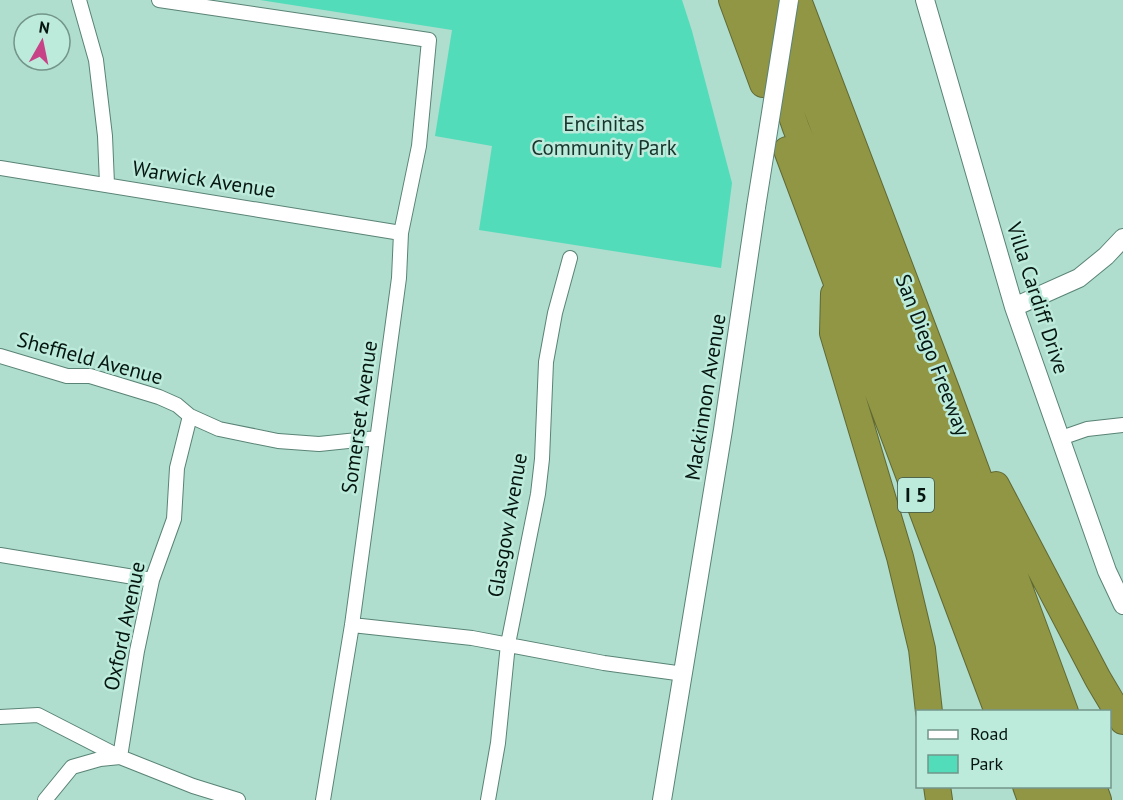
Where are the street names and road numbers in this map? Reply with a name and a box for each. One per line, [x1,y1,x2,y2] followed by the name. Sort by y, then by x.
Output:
[130,154,278,204] street label: Warwick Avenue
[1000,218,1075,377] street label: Villa Cardiff Drive
[890,270,976,440] street label: San Diego Freeway
[678,312,732,482] street label: Mackinnon Avenue
[14,326,166,390] street label: Sheffield Avenue
[335,339,383,495] street label: Somerset Avenue
[481,451,533,599] street label: Glasgow Avenue
[898,478,934,512] road number: I 5
[97,559,151,693] street label: Oxford Avenue

